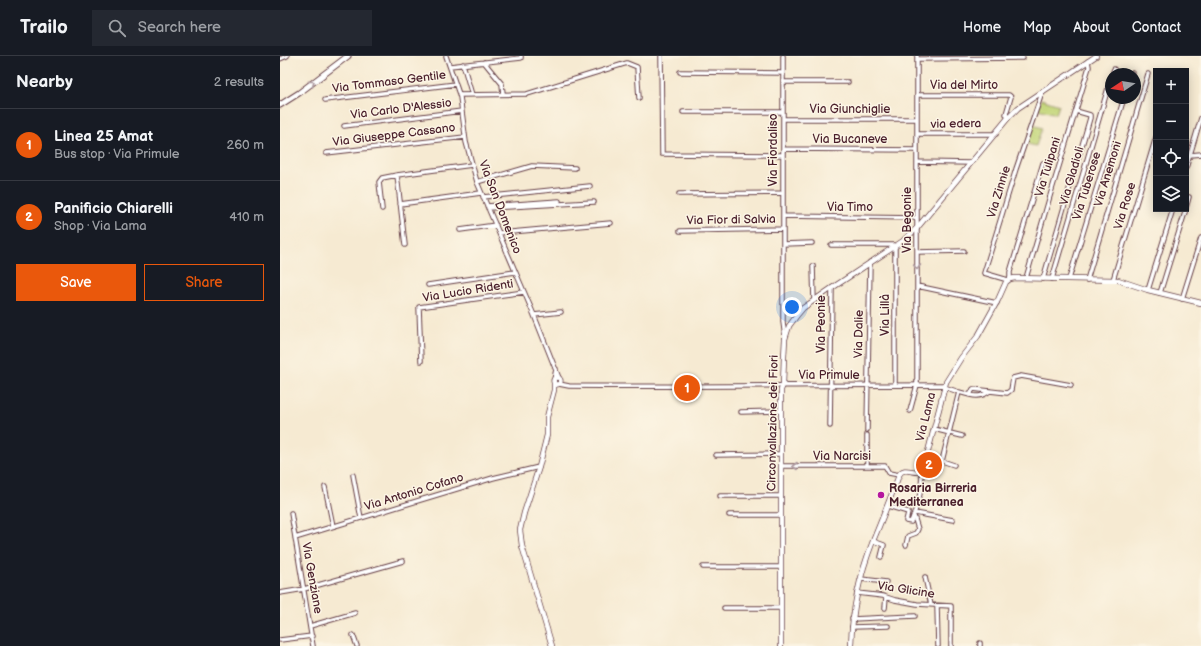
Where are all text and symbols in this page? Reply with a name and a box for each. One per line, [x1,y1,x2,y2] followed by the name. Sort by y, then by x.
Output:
[92,10,372,46] search box
[20,16,68,39] text: Trailo
[106,17,128,39] icon: search
[138,18,221,37] text: Search here
[963,19,1001,36] text: Home
[1023,19,1051,36] text: Map
[1073,19,1110,36] text: About
[1132,19,1181,36] text: Contact
[331,68,447,96] street label: Via Tommaso Gentile
[1105,68,1141,104] north arrow
[1153,68,1189,212] map controls
[1153,68,1189,104] button: +
[16,72,73,92] text: Nearby
[214,74,264,90] text: 2 results
[930,78,998,93] street label: Via del Mirto
[308,81,315,88] one-way arrow
[350,95,453,123] street label: Via Carlo D'Alessio
[810,102,890,117] street label: Via Giunchiglie
[1153,104,1189,140] button: −
[766,113,781,187] street label: Via Fiordaliso
[930,116,982,132] street label: via edera
[332,120,456,150] street label: Via Giuseppe Cassano
[54,127,153,146] text: Linea 25 Amat
[813,132,887,147] street label: Via Bucaneve
[1032,135,1064,199] street label: Via Tulipani
[26,137,32,153] text: 1
[226,137,264,153] text: 260 m
[1091,139,1125,209] street label: Via Anemoni
[1153,140,1189,176] button: locate
[1056,145,1088,207] street label: Via Gladioli
[54,146,179,162] text: Bus stop · Via Primule
[1069,150,1105,222] street label: Via Tuberose
[475,158,525,256] street label: Via San Domenico
[984,164,1014,220] street label: Via Zinnie
[1153,176,1189,212] button: layers
[1111,181,1139,231] street label: Via Rose
[900,187,915,253] street label: Via Begonie
[54,199,173,218] text: Panificio Chiarelli
[827,200,873,215] street label: Via Timo
[25,209,33,225] text: 2
[229,209,264,225] text: 410 m
[686,212,776,228] street label: Via Fior di Salvia
[54,218,147,234] text: Shop · Via Lama
[16,264,136,301] button: Save
[144,264,264,301] button: Share
[913,264,921,270] one-way arrow
[422,276,515,306] street label: Via Lucio Ridenti
[878,294,893,336] street label: Via Lillà
[814,295,829,353] street label: Via Peonie
[782,297,802,317] your location
[851,310,867,358] street label: Via Dalie
[764,355,782,491] street label: Circonvallazione dei Fiori
[798,368,860,383] street label: Via Primule
[674,373,700,403] pin: 1
[913,391,939,443] street label: Via Lama
[813,449,871,464] street label: Via Narcisi
[916,450,942,480] pin: 2
[792,462,798,470] one-way arrow
[363,470,466,514] street label: Via Antonio Cofano
[889,481,977,510] place label: Rosaria Birreria Mediterranea
[876,490,886,500] marker: Rosaria Birreria Mediterranea
[298,541,326,615] street label: Via Genziane
[876,578,936,602] street label: Via Glicine

